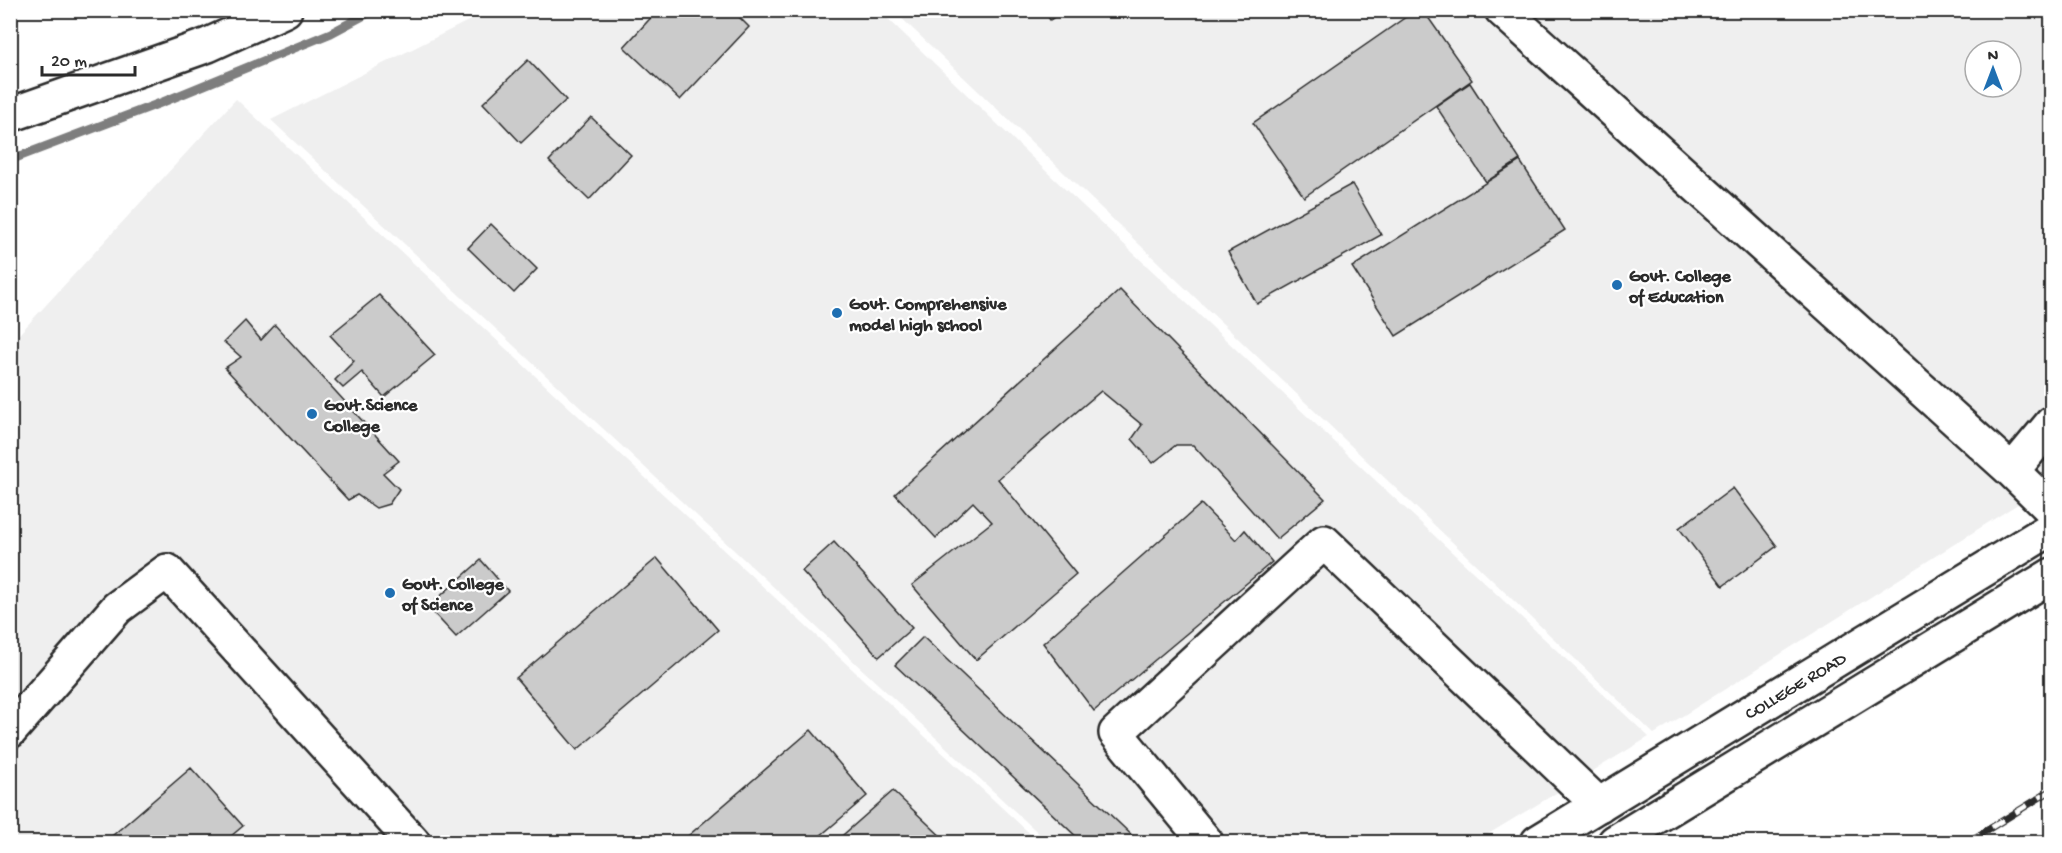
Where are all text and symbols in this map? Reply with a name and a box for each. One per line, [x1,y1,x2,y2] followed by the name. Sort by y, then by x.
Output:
[42,39,135,77] scale bar
[1963,39,2023,99] north arrow
[1988,48,1999,67] text: N
[51,52,87,73] text: 20 m
[1628,267,1731,309] place label: Govt. College of Education
[1610,278,1624,292] marker: Govt. College of Education
[849,295,1007,337] place label: Govt. Comprehensive model high school
[830,306,844,320] marker: Govt. Comprehensive model high school
[323,396,418,438] place label: Govt.Science College
[305,407,319,421] marker: Govt.Science College
[401,575,504,617] place label: Govt. College of Science
[383,586,397,600] marker: Govt. College of Science
[1742,649,1851,726] street label: COLLEGE ROAD

